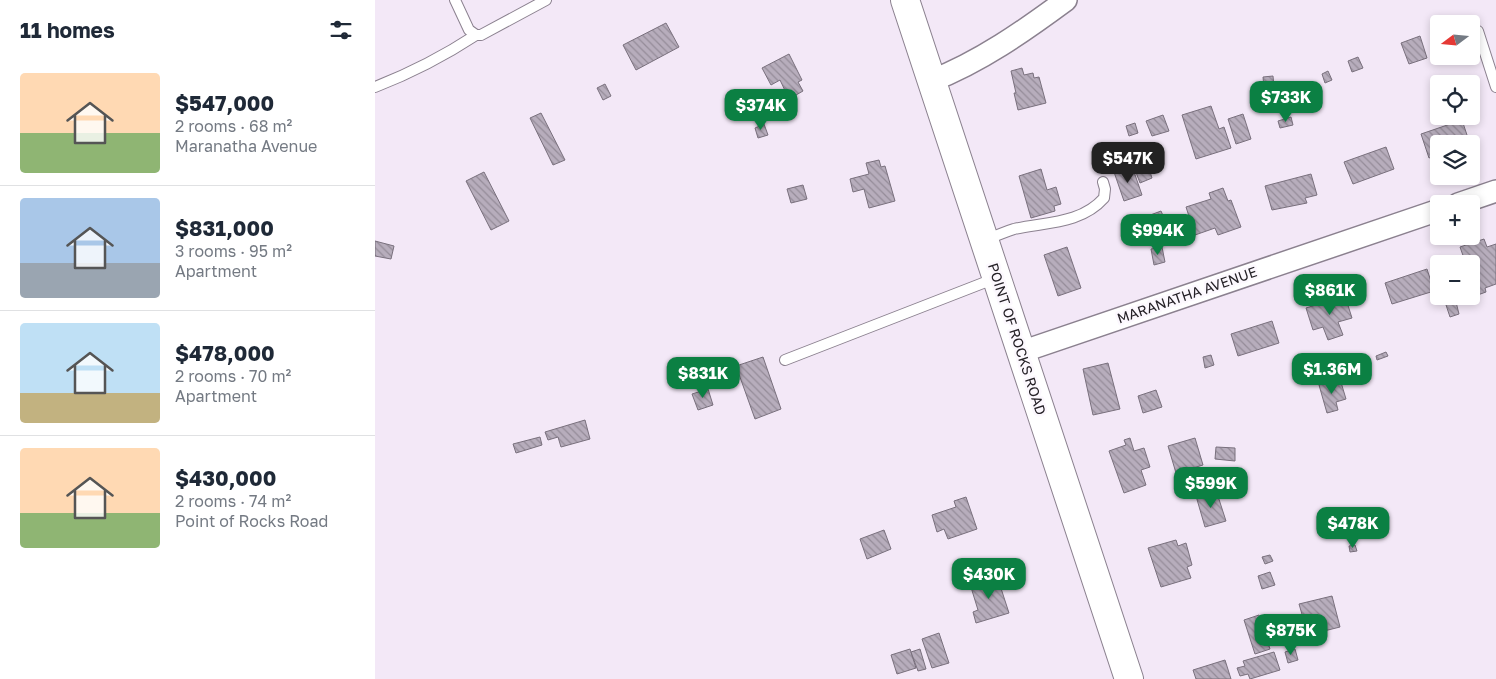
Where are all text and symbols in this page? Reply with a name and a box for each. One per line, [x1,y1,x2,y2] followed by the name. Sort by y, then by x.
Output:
[1430,15,1480,65] north arrow
[1430,15,1480,305] map controls
[327,16,355,44] icon: filters
[20,17,115,43] text: 11 homes
[1430,75,1480,125] button: locate
[1251,80,1321,123] pin: $733K
[1261,87,1311,107] text: $733K
[726,88,796,131] pin: $374K
[175,90,274,116] text: $547,000
[60,93,120,153] icon: home
[736,95,786,115] text: $374K
[175,116,292,136] text: 2 rooms · 68 m²
[1430,135,1480,185] button: layers
[175,136,317,156] text: Maranatha Avenue
[1093,142,1163,184] pin: $547K
[1103,148,1153,168] text: $547K
[1430,195,1480,245] button: +
[1123,214,1193,256] pin: $994K
[175,215,274,241] text: $831,000
[60,218,120,278] icon: home
[1132,220,1184,240] text: $994K
[175,241,292,261] text: 3 rooms · 95 m²
[1430,255,1480,305] button: −
[175,261,257,281] text: Apartment
[985,261,1050,417] street label: POINT OF ROCKS ROAD
[1115,263,1259,326] street label: MARANATHA AVENUE
[1295,274,1365,316] pin: $861K
[1305,280,1355,300] text: $861K
[175,340,275,366] text: $478,000
[60,343,120,403] icon: home
[1291,352,1373,395] pin: $1.36M
[668,356,738,399] pin: $831K
[1303,359,1361,379] text: $1.36M
[678,363,728,383] text: $831K
[175,366,291,386] text: 2 rooms · 70 m²
[175,386,257,406] text: Apartment
[175,465,276,491] text: $430,000
[1176,466,1246,509] pin: $599K
[60,468,120,528] icon: home
[1185,473,1237,493] text: $599K
[175,491,291,511] text: 2 rooms · 74 m²
[1318,506,1388,549] pin: $478K
[175,511,328,531] text: Point of Rocks Road
[1327,513,1379,533] text: $478K
[954,558,1024,600] pin: $430K
[963,564,1015,584] text: $430K
[1256,614,1326,656] pin: $875K
[1265,620,1317,640] text: $875K

